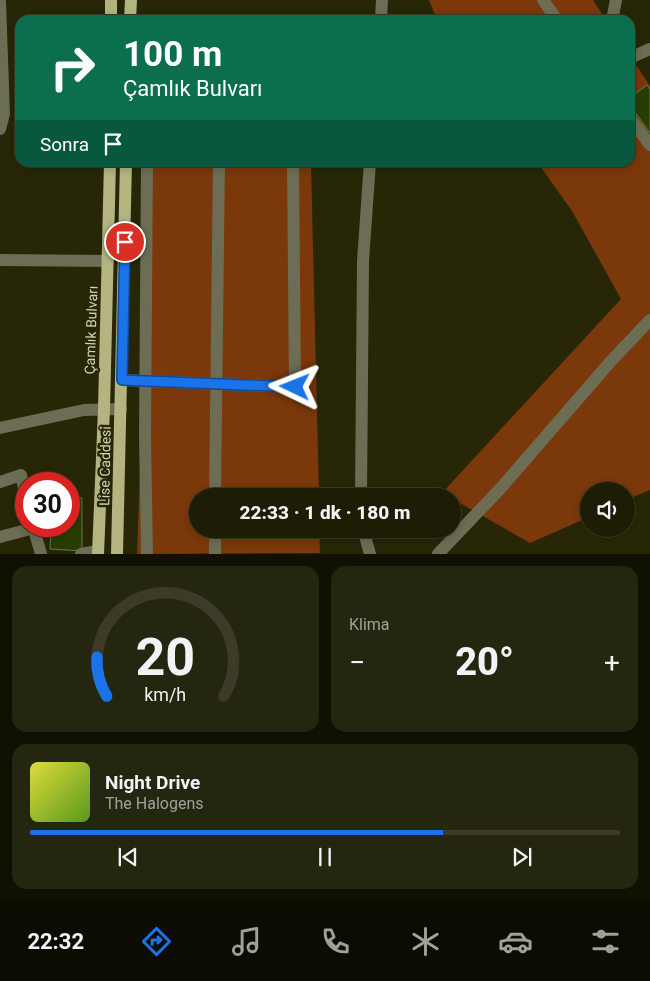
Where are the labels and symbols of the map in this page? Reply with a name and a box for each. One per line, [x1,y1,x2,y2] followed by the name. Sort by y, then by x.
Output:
[104,221,146,263] pin
[81,285,101,375] street label: Çamlık Bulvarı
[268,360,320,412] position arrow
[96,426,114,506] street label: Lise Caddesi
[15,472,80,537] speed limit sign: 30

